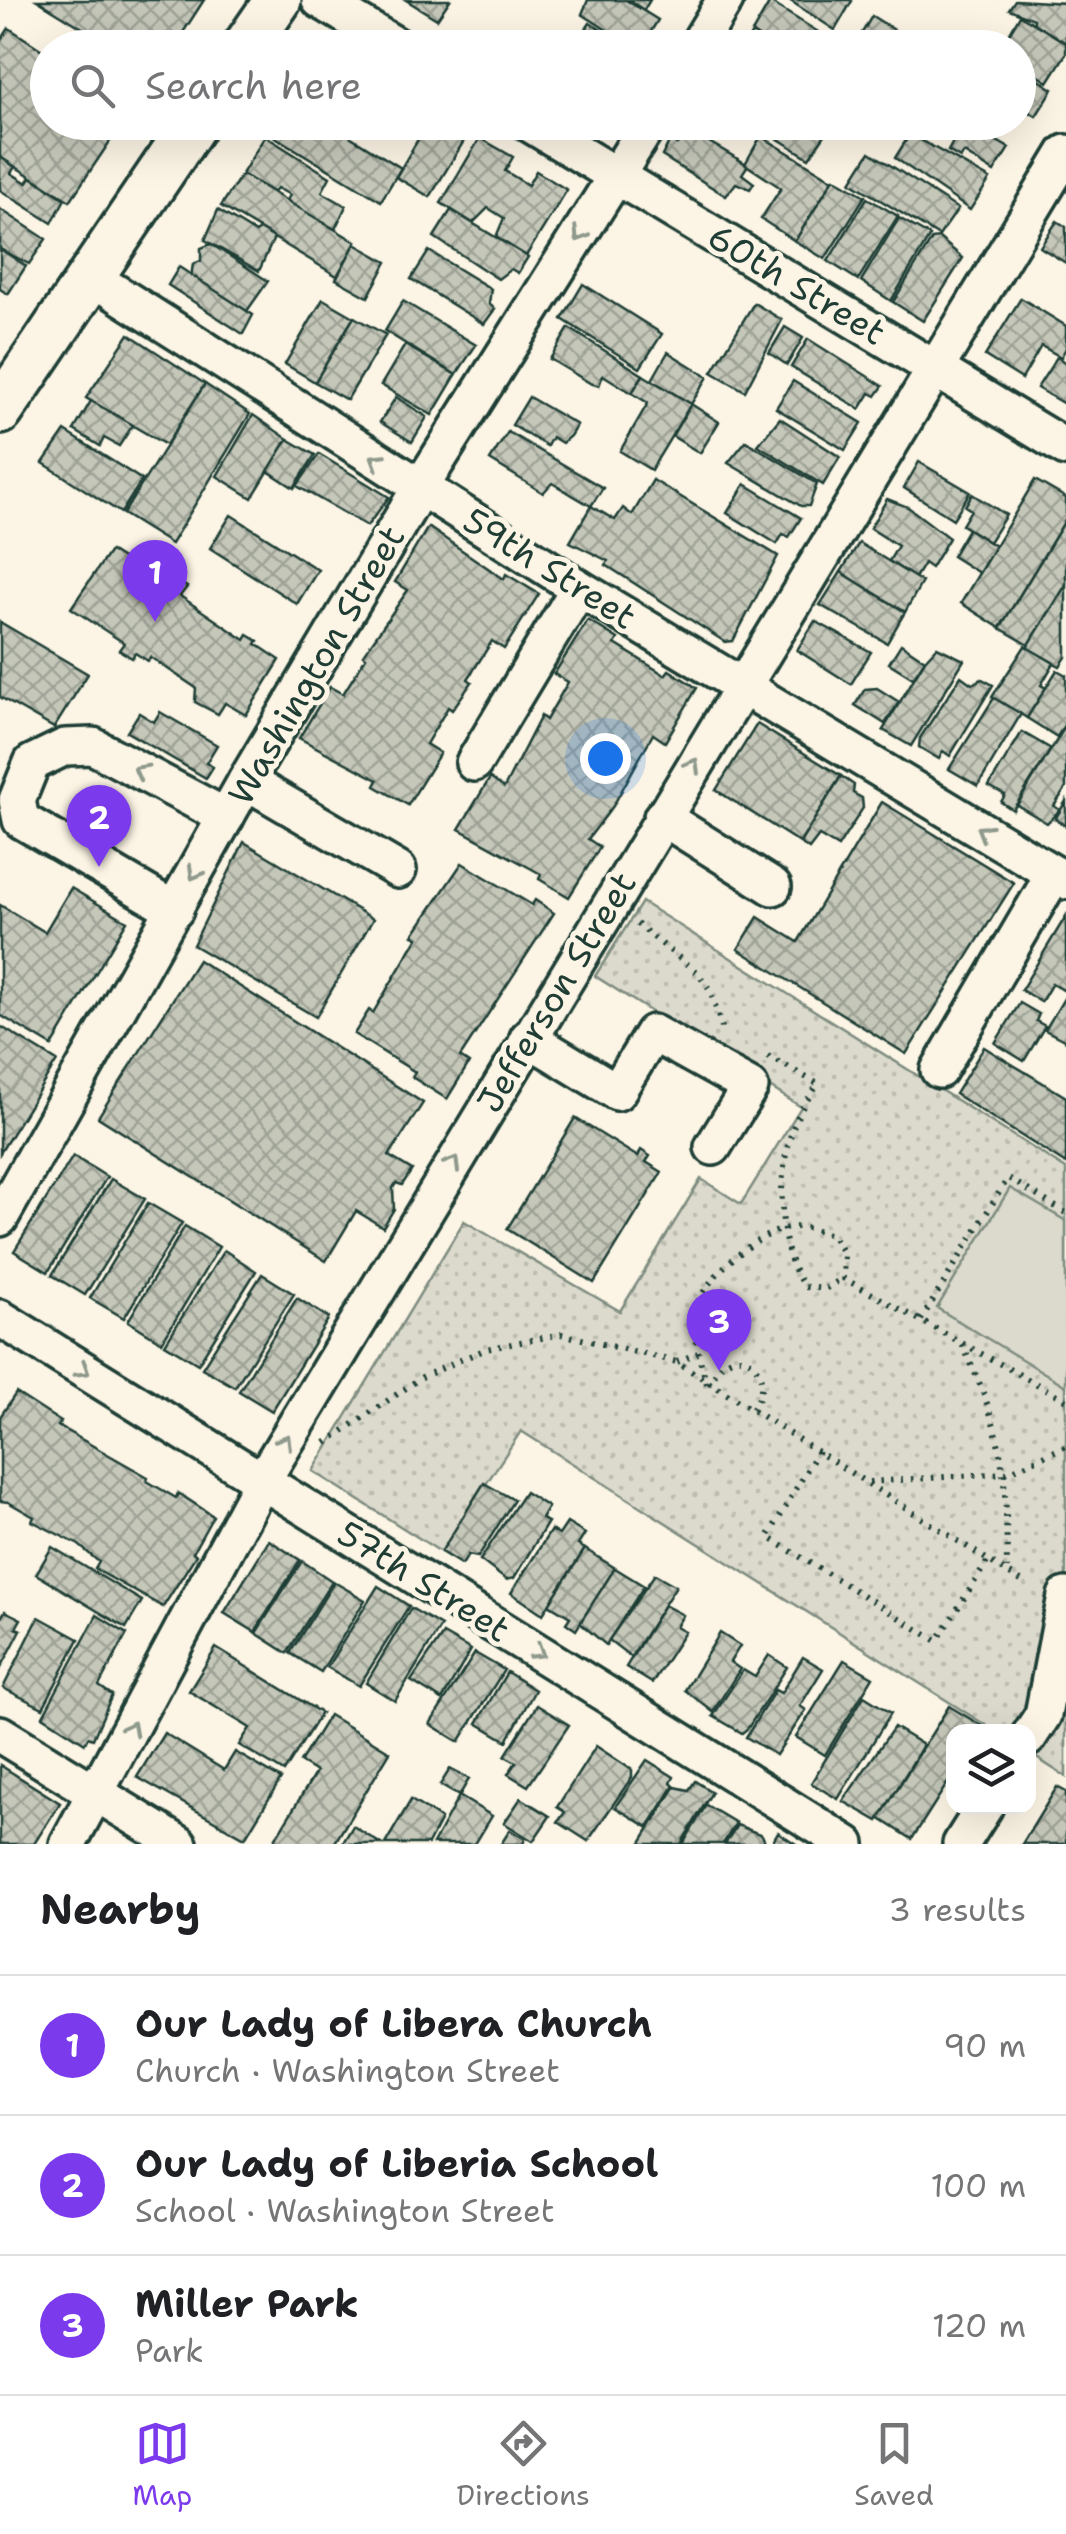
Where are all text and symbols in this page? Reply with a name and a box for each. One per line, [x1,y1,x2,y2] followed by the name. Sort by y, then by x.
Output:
[30,30,1036,140] search box
[65,58,120,113] icon: search
[145,60,362,111] text: Search here
[699,212,895,356] street label: 60th Street
[573,224,592,242] one-way arrow
[370,454,388,473] one-way arrow
[455,496,645,640] street label: 59th Street
[217,517,415,813] street label: Washington Street
[122,540,188,622] pin: 1
[580,733,631,784] your location
[681,758,700,776] one-way arrow
[133,764,151,783] one-way arrow
[66,784,132,867] pin: 2
[976,824,994,843] one-way arrow
[188,862,208,880] one-way arrow
[466,863,646,1121] street label: Jefferson Street
[441,1156,460,1174] one-way arrow
[686,1288,752,1371] pin: 3
[72,1358,90,1377] one-way arrow
[273,1434,292,1452] one-way arrow
[329,1509,519,1653] street label: 57th Street
[527,1639,545,1658] one-way arrow
[119,1720,139,1738] one-way arrow
[946,1724,1036,1814] map controls
[946,1724,1036,1814] button: layers
[40,1881,200,1937] text: Nearby
[889,1888,1026,1931] text: 3 results
[135,1998,652,2049] text: Our Lady of Libera Church
[65,2024,80,2067] text: 1
[943,2024,1026,2067] text: 90 m
[135,2049,560,2092] text: Church · Washington Street
[135,2138,658,2189] text: Our Lady of Liberia School
[61,2164,84,2207] text: 2
[930,2164,1026,2207] text: 100 m
[135,2189,555,2232] text: School · Washington Street
[135,2278,359,2329] text: Miller Park
[61,2304,84,2347] text: 3
[932,2304,1026,2347] text: 120 m
[135,2329,204,2372] text: Park
[132,2416,192,2514] tab: Map
[457,2416,590,2514] tab: Directions
[854,2416,934,2514] tab: Saved

